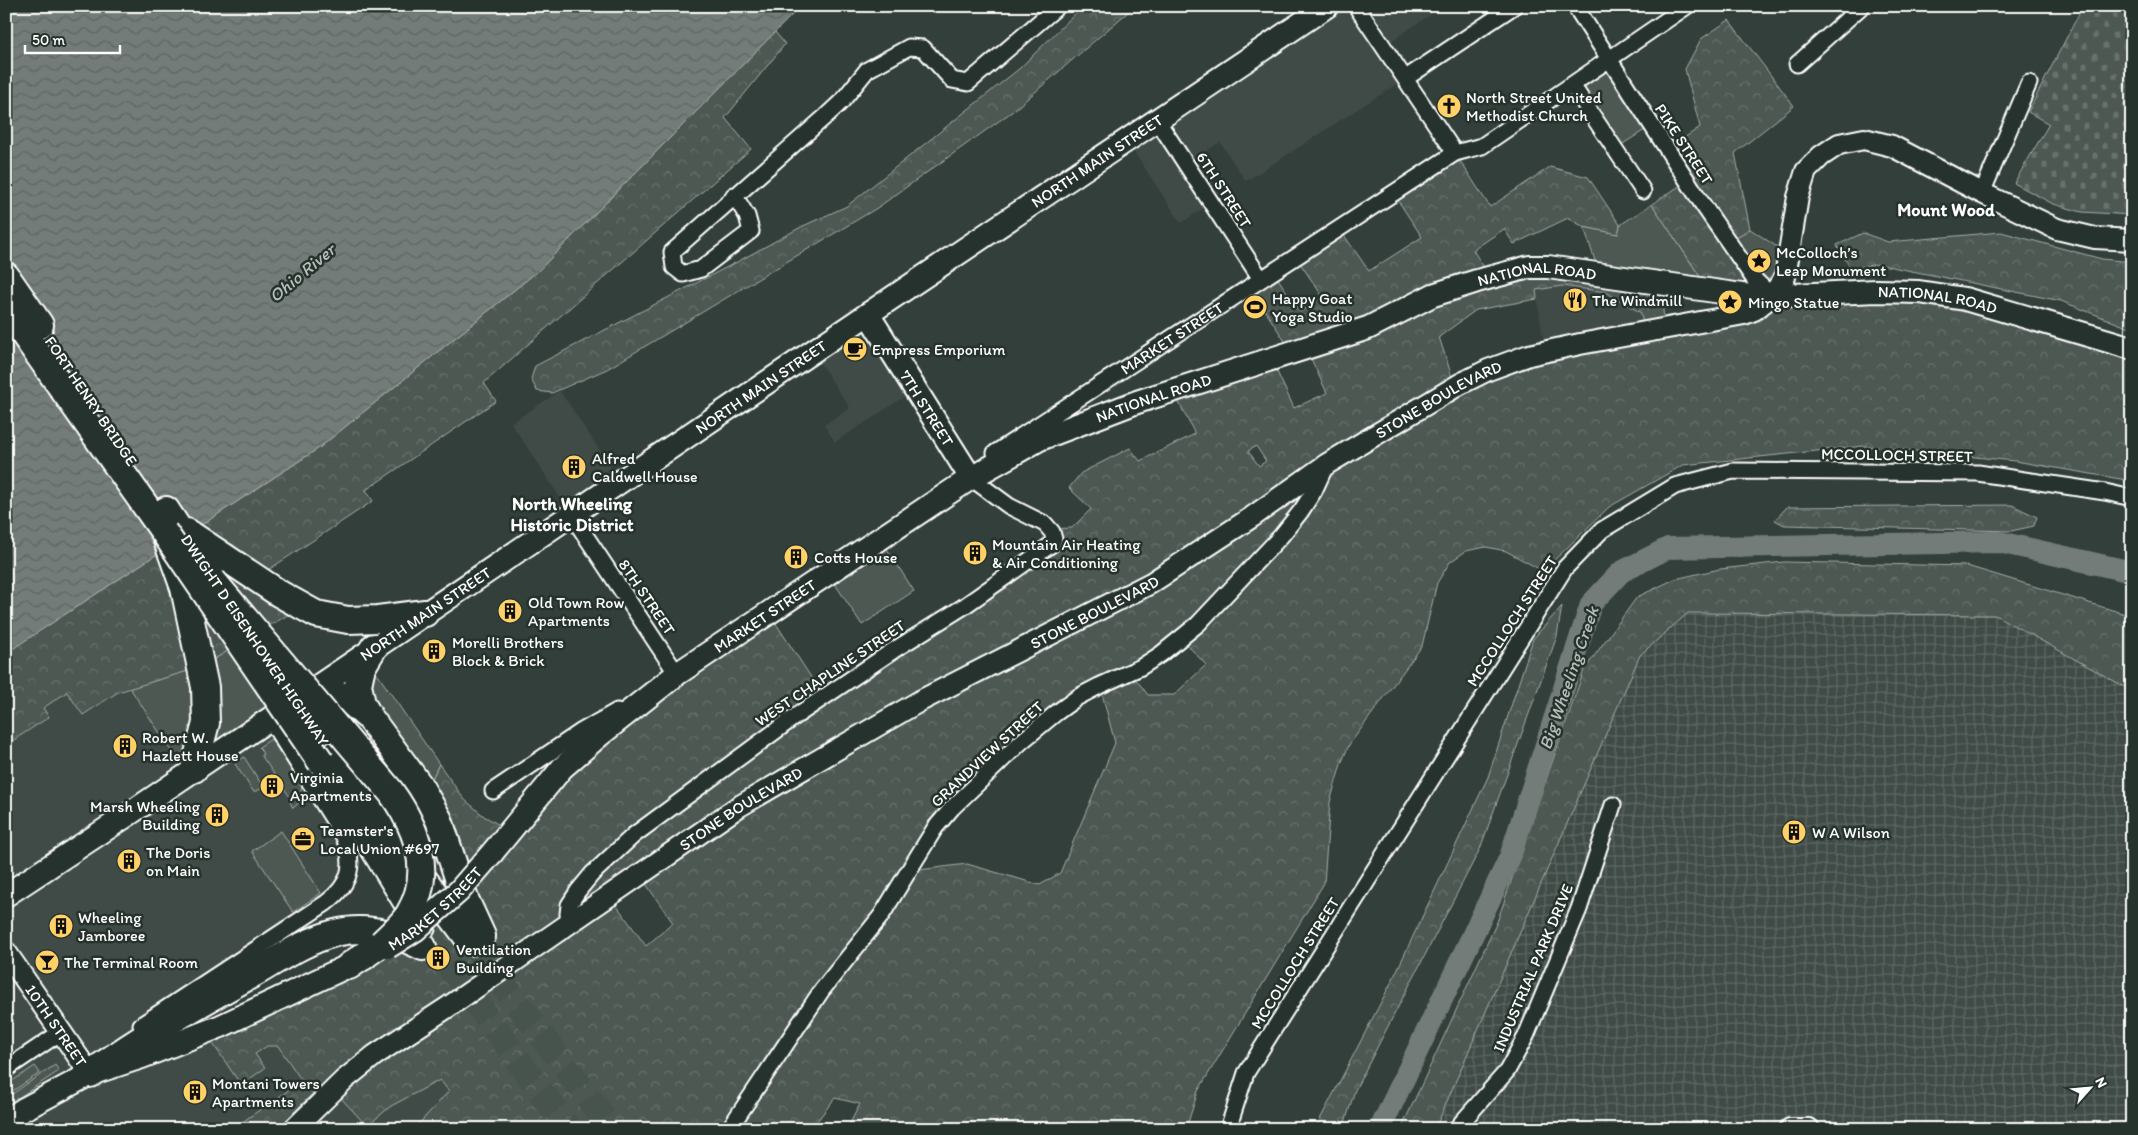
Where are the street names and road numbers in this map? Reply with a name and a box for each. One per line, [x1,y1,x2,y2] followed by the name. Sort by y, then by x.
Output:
[1651,100,1717,188] street label: PIKE STREET
[1027,110,1166,211] street label: NORTH MAIN STREET
[1192,148,1256,232] street label: 6TH STREET
[1475,257,1598,290] street label: NATIONAL ROAD
[1878,282,1999,317] street label: NATIONAL ROAD
[1117,297,1227,378] street label: MARKET STREET
[41,333,141,469] street label: FORT HENRY BRIDGE
[692,335,830,438] street label: NORTH MAIN STREET
[1372,356,1504,442] street label: STONE BOULEVARD
[896,366,958,450] street label: 7TH STREET
[1093,369,1214,426] street label: NATIONAL ROAD
[1821,444,1973,466] street label: MCCOLLOCH STREET
[177,531,333,749] street label: DWIGHT D EISENHOWER HIGHWAY
[1463,552,1561,690] street label: MCCOLLOCH STREET
[615,556,679,638] street label: 8TH STREET
[356,562,494,665] street label: NORTH MAIN STREET
[1027,571,1163,653] street label: STONE BOULEVARD
[710,575,819,656] street label: MARKET STREET
[751,616,909,730] street label: WEST CHAPLINE STREET
[927,697,1047,811] street label: GRANDVIEW STREET
[675,762,805,854] street label: STONE BOULEVARD
[384,862,486,954] street label: MARKET STREET
[1489,881,1577,1055] street label: INDUSTRIAL PARK DRIVE
[1247,894,1343,1032] street label: MCCOLLOCH STREET
[22,981,91,1070] street label: 10TH STREET

